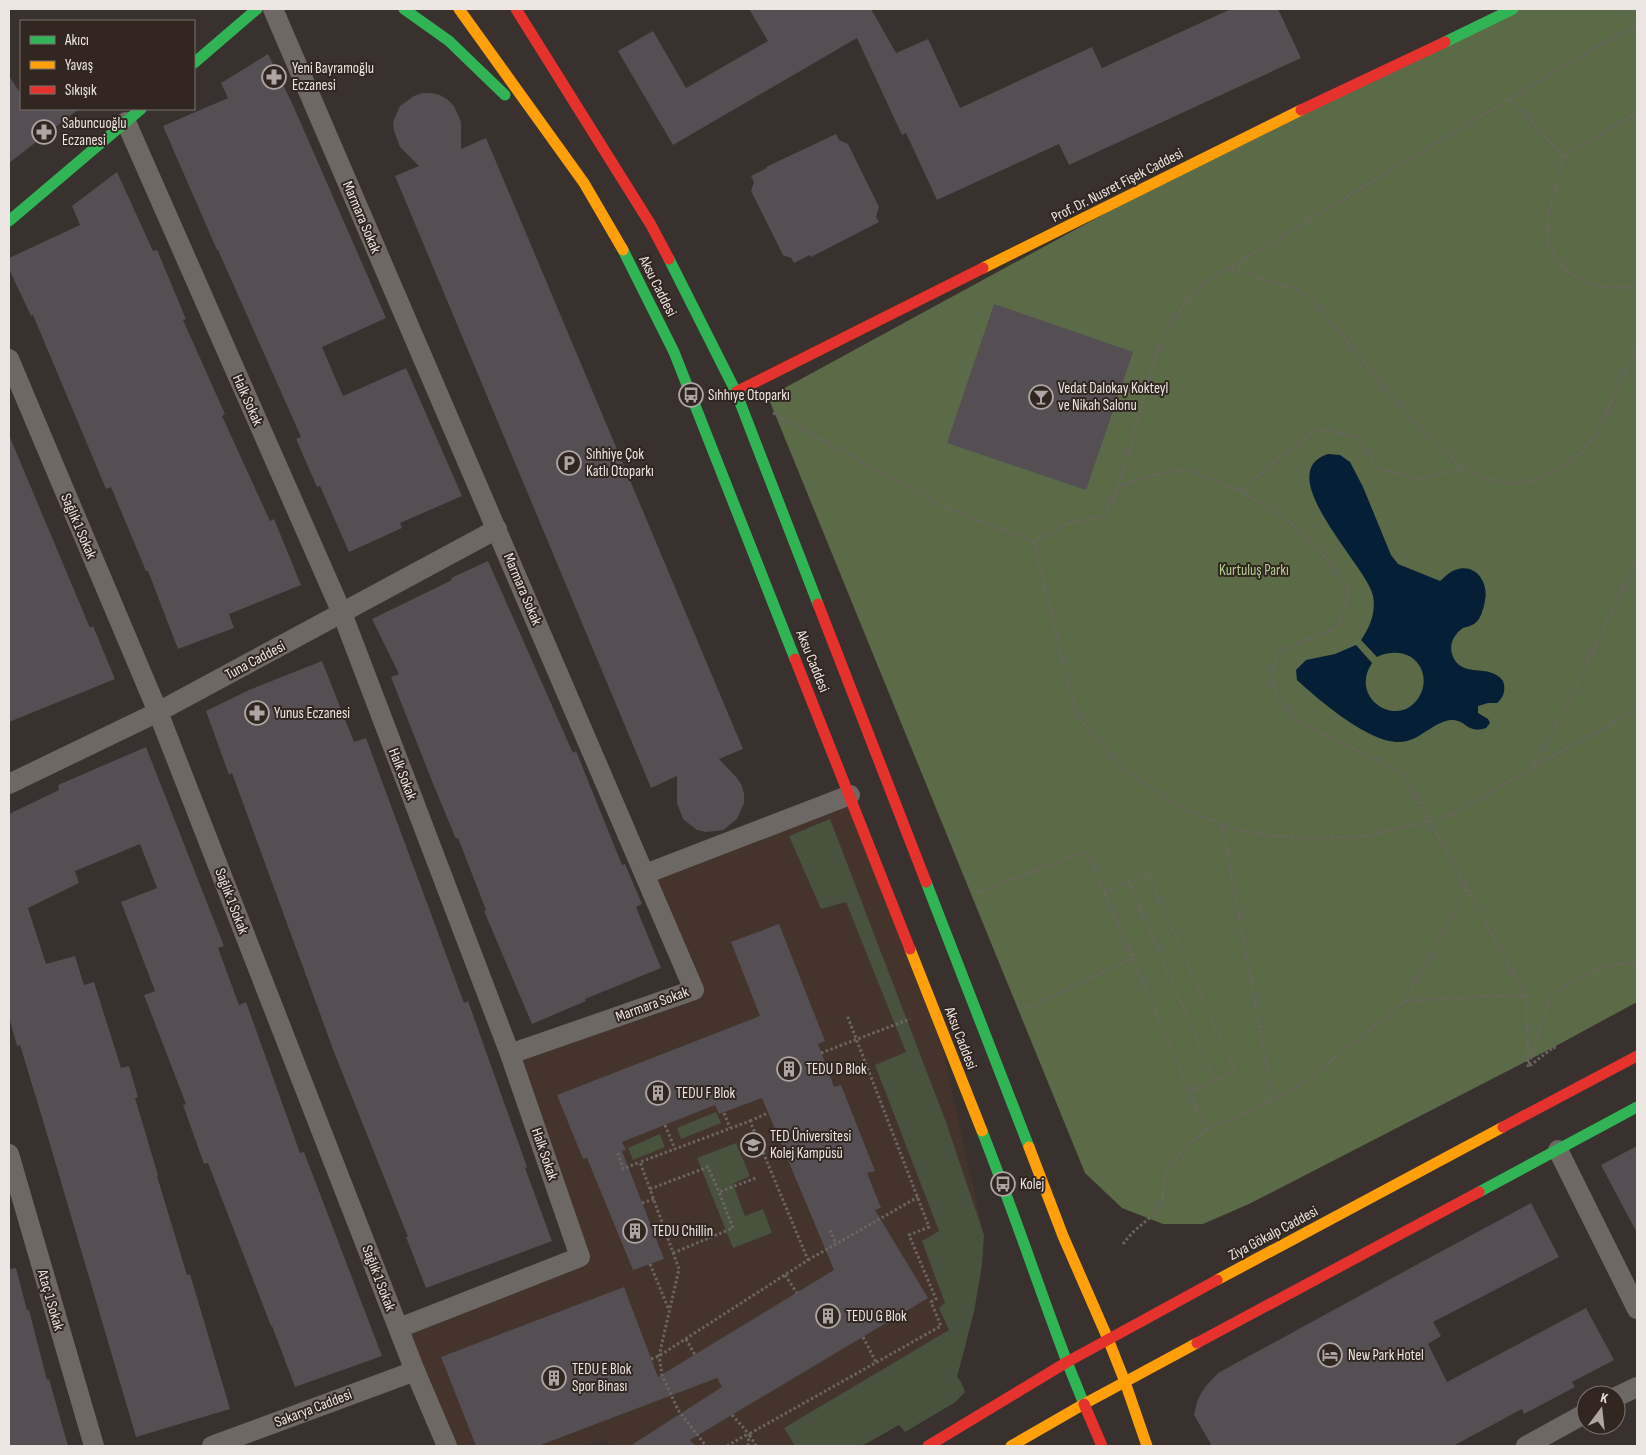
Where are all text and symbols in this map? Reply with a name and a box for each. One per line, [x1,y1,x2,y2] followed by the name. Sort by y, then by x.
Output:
[20,20,195,110] legend
[64,31,89,50] text: Akıcı
[65,56,93,75] text: Yavaş
[292,59,374,95] place label: Yeni Bayramoğlu Eczanesi
[261,64,287,90] pharmacy icon: Yeni Bayramoğlu Eczanesi
[65,81,97,100] text: Sıkışık
[62,114,127,150] place label: Sabuncuoğlu Eczanesi
[31,119,57,145] pharmacy icon: Sabuncuoğlu Eczanesi
[1048,144,1187,227] street label: Prof. Dr. Nusret Fişek Caddesi
[338,178,385,256] street label: Marmara Sokak
[634,252,681,320] street label: Aksu Caddesi
[228,372,267,429] street label: Halk Sokak
[1058,379,1168,415] place label: Vedat Dalokay Kokteyl ve Nikah Salonu
[678,382,704,408] bus stop icon: Sıhhıye Otoparkı
[1028,384,1054,410] bar icon: Vedat Dalokay Kokteyl ve Nikah Salonu
[708,386,790,405] place label: Sıhhıye Otoparkı
[586,445,654,481] place label: Sıhhiye Çok Katlı Otoparkı
[556,450,582,476] parking icon: Sıhhiye Çok Katlı Otoparkı
[56,491,101,562] street label: Sağlık 1 Sokak
[499,550,546,628] street label: Marmara Sokak
[1219,561,1289,580] park label: Kurtuluş Parkı
[791,626,834,695] street label: Aksu Caddesi
[222,637,289,684] street label: Tuna Caddesi
[244,700,270,726] pharmacy icon: Yunus Eczanesi
[274,704,350,723] place label: Yunus Eczanesi
[384,745,421,803] street label: Halk Sokak
[210,865,253,937] street label: Sağlık 1 Sokak
[613,982,692,1026] street label: Marmara Sokak
[940,1003,981,1072] street label: Aksu Caddesi
[776,1056,802,1082] building icon: TEDU D Blok
[806,1060,867,1079] place label: TEDU D Blok
[645,1080,671,1106] building icon: TEDU F Blok
[676,1084,735,1103] place label: TEDU F Blok
[527,1125,562,1183] street label: Halk Sokak
[770,1127,852,1163] place label: TED Üniversitesi Kolej Kampüsü
[740,1132,766,1158] school or university icon: TED Üniversitesi Kolej Kampüsü
[990,1171,1016,1197] bus stop icon: Kolej
[1020,1175,1045,1194] place label: Kolej
[1225,1202,1322,1265] street label: Ziya Gökalp Caddesi
[622,1218,648,1244] building icon: TEDU Chillin
[652,1222,713,1241] place label: TEDU Chillin
[357,1242,400,1314] street label: Sağlık 1 Sokak
[32,1266,68,1333] street label: Ataç 1 Sokak
[815,1303,841,1329] building icon: TEDU G Blok
[846,1307,907,1326] place label: TEDU G Blok
[1317,1342,1343,1368] hotel icon: New Park Hotel
[1348,1346,1424,1365] place label: New Park Hotel
[572,1360,632,1396] place label: TEDU E Blok Spor Binası
[541,1365,567,1391] building icon: TEDU E Blok Spor Binası
[272,1385,355,1432] street label: Sakarya Caddesi
[1576,1385,1626,1435] north arrow
[1599,1389,1610,1407] text: K

